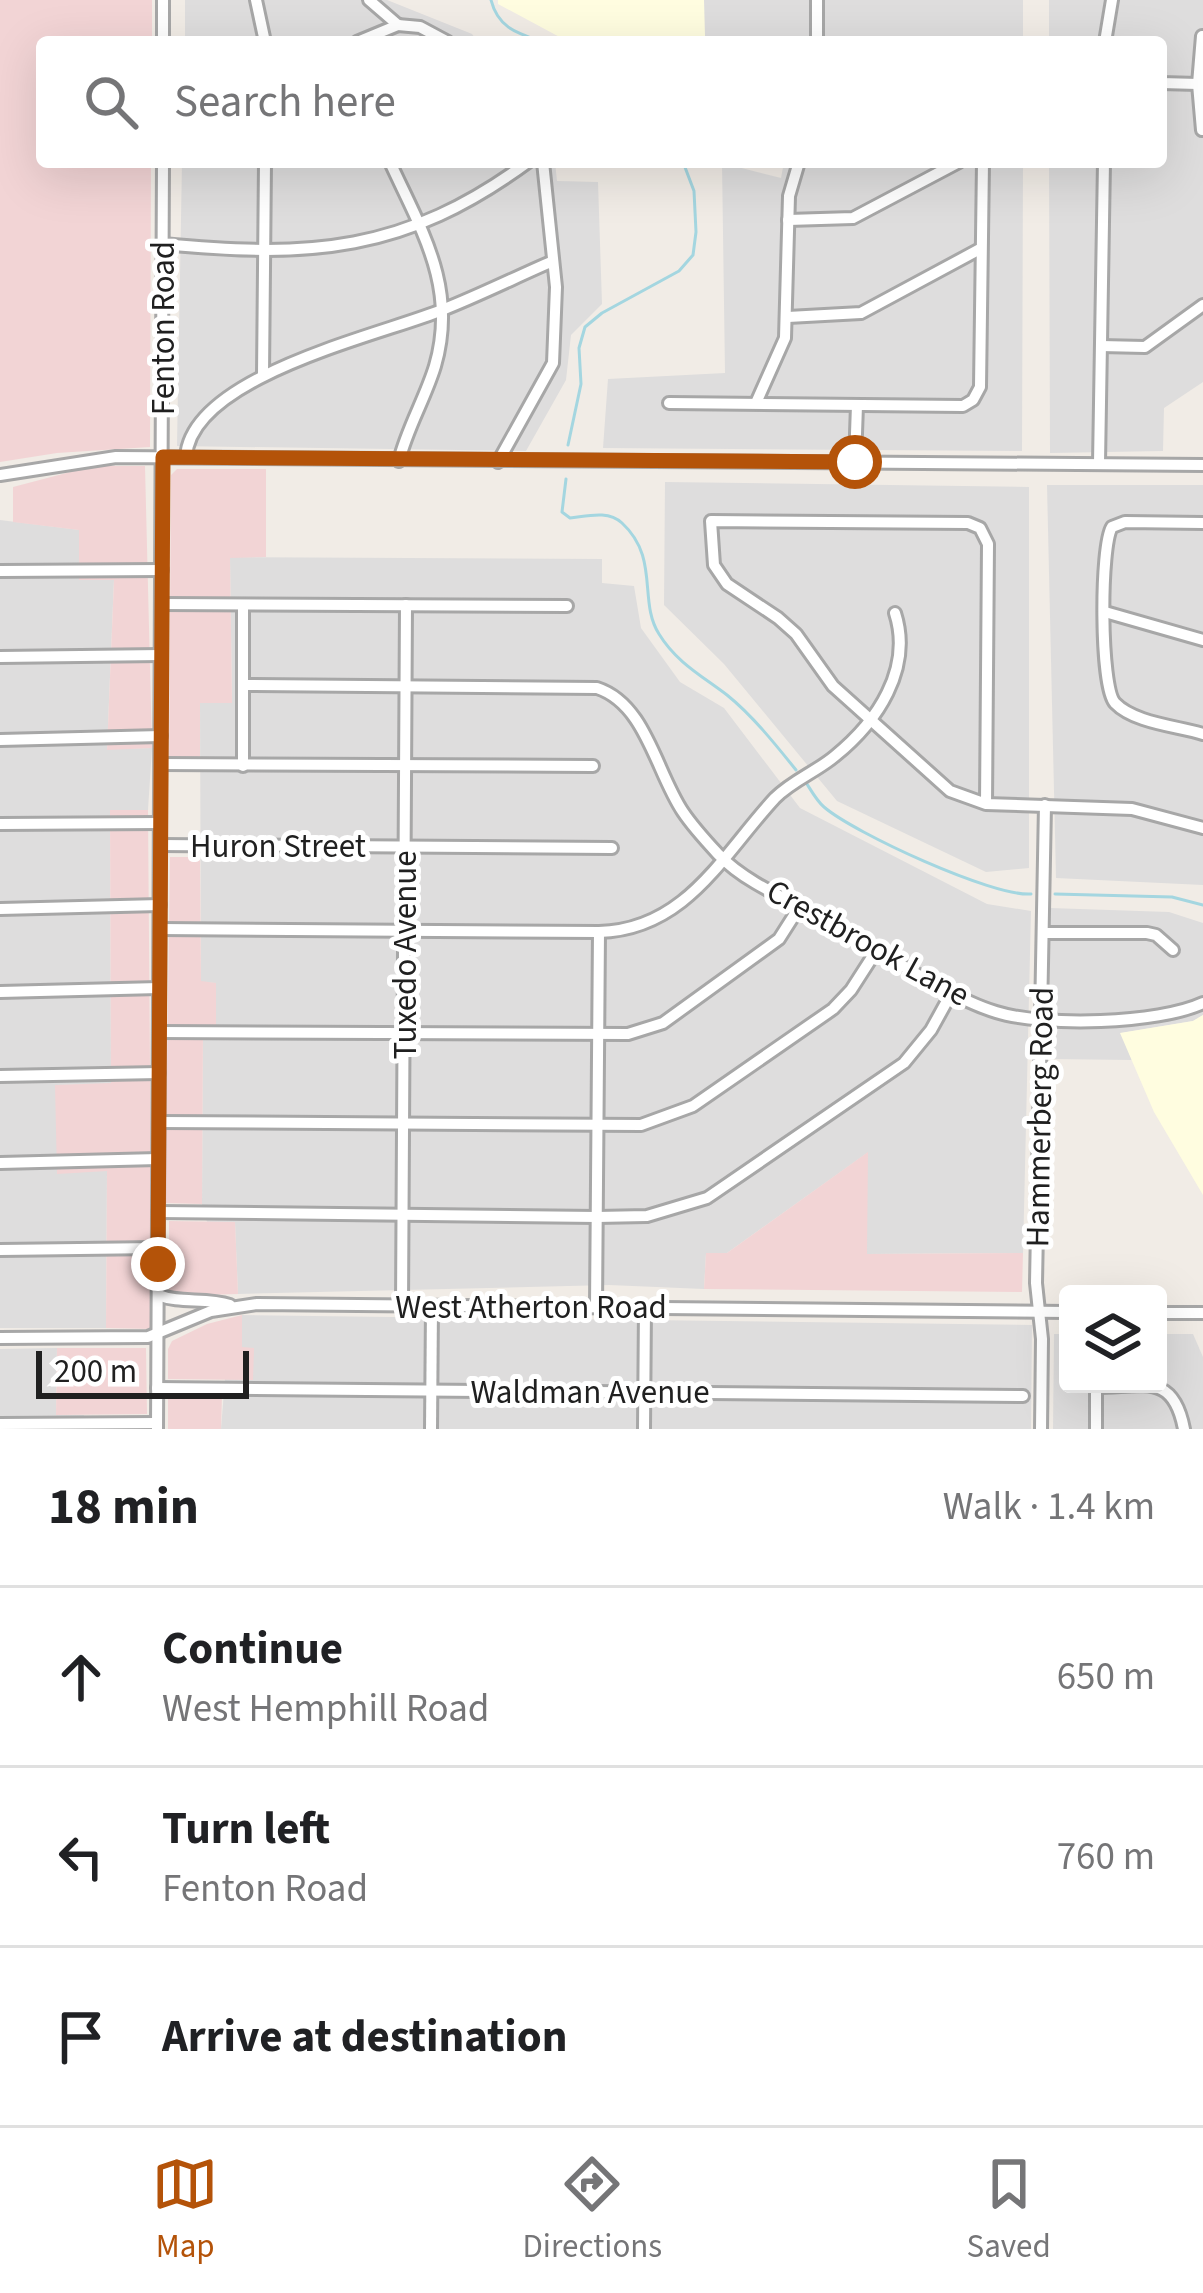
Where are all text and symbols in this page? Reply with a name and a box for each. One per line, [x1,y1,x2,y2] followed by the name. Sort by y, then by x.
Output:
[36,36,1167,168] search box
[78,69,144,135] icon: search
[174,70,396,134] text: Search here
[140,241,187,415] street label: Fenton Road
[828,435,882,489] route start
[190,823,366,870] street label: Huron Street
[382,850,429,1060] street label: Tuxedo Avenue
[758,868,978,1018] street label: Crestbrook Lane
[1014,986,1066,1248] street label: Hammerberg Road
[131,1237,185,1291] route end
[395,1284,667,1331] street label: West Atherton Road
[1059,1285,1167,1393] map controls
[1059,1285,1167,1393] button: layers
[36,1345,249,1398] scale bar
[54,1348,137,1395] text: 200 m
[470,1369,710,1416] street label: Waldman Avenue
[48,1471,199,1543] text: 18 min
[943,1479,1155,1535] text: Walk · 1.4 km
[162,1617,343,1681] text: Continue
[48,1644,114,1710] icon: ahead
[1057,1649,1155,1705] text: 650 m
[162,1681,490,1737] text: West Hemphill Road
[162,1797,330,1861] text: Turn left
[48,1824,114,1890] icon: left
[1057,1829,1155,1885] text: 760 m
[162,1861,368,1917] text: Fenton Road
[48,2004,114,2070] icon: arrive
[162,2005,567,2069] text: Arrive at destination
[152,2151,218,2270] tab: Map
[523,2151,662,2270] tab: Directions
[967,2151,1051,2270] tab: Saved

